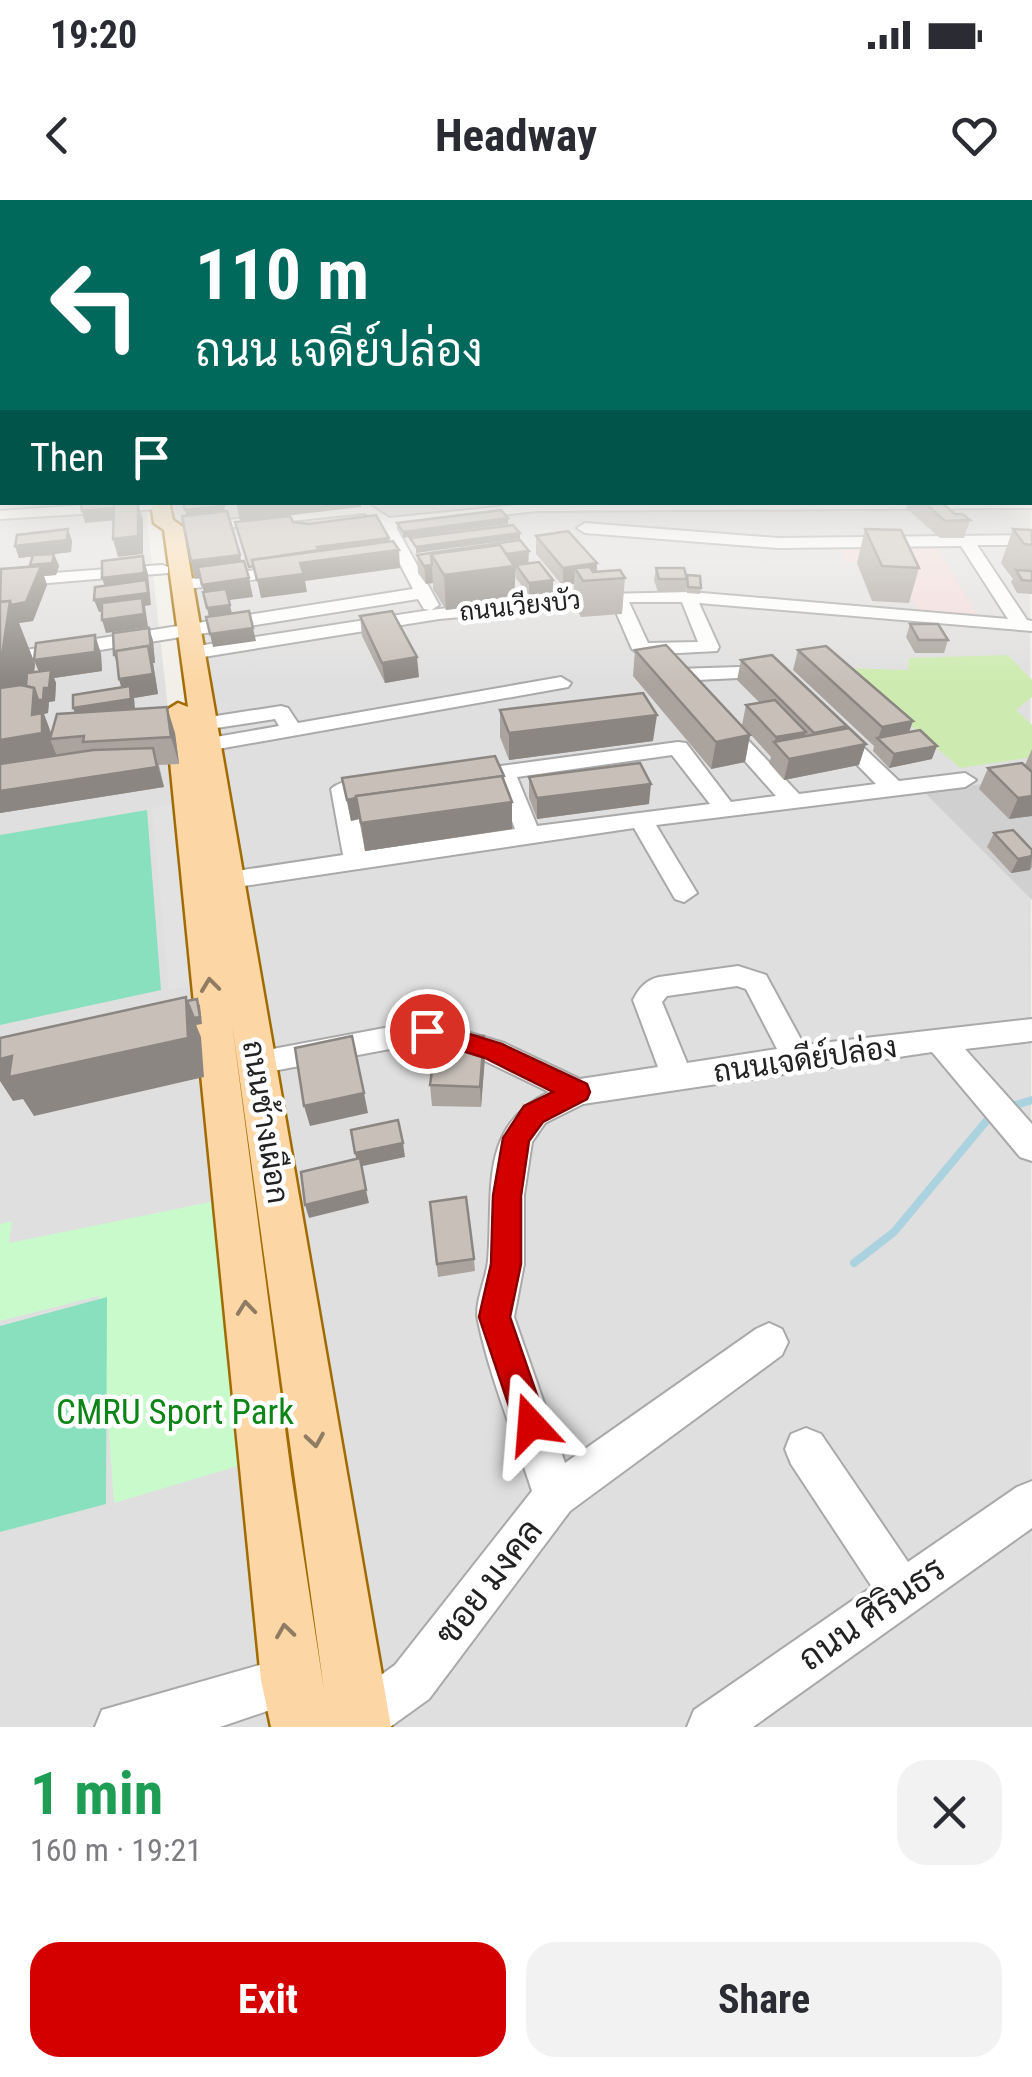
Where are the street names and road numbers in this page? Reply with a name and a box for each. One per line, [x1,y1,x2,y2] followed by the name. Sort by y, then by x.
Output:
[458,583,582,627] street label: ถนนเวียงบัว
[711,1027,899,1089] street label: ถนนเจดีย์ปล่อง
[236,1037,299,1206] street label: ถนนช้างเผือก
[427,1511,551,1653] street label: ซอย มงคล
[791,1549,953,1679] street label: ถนน ศิรินธร

